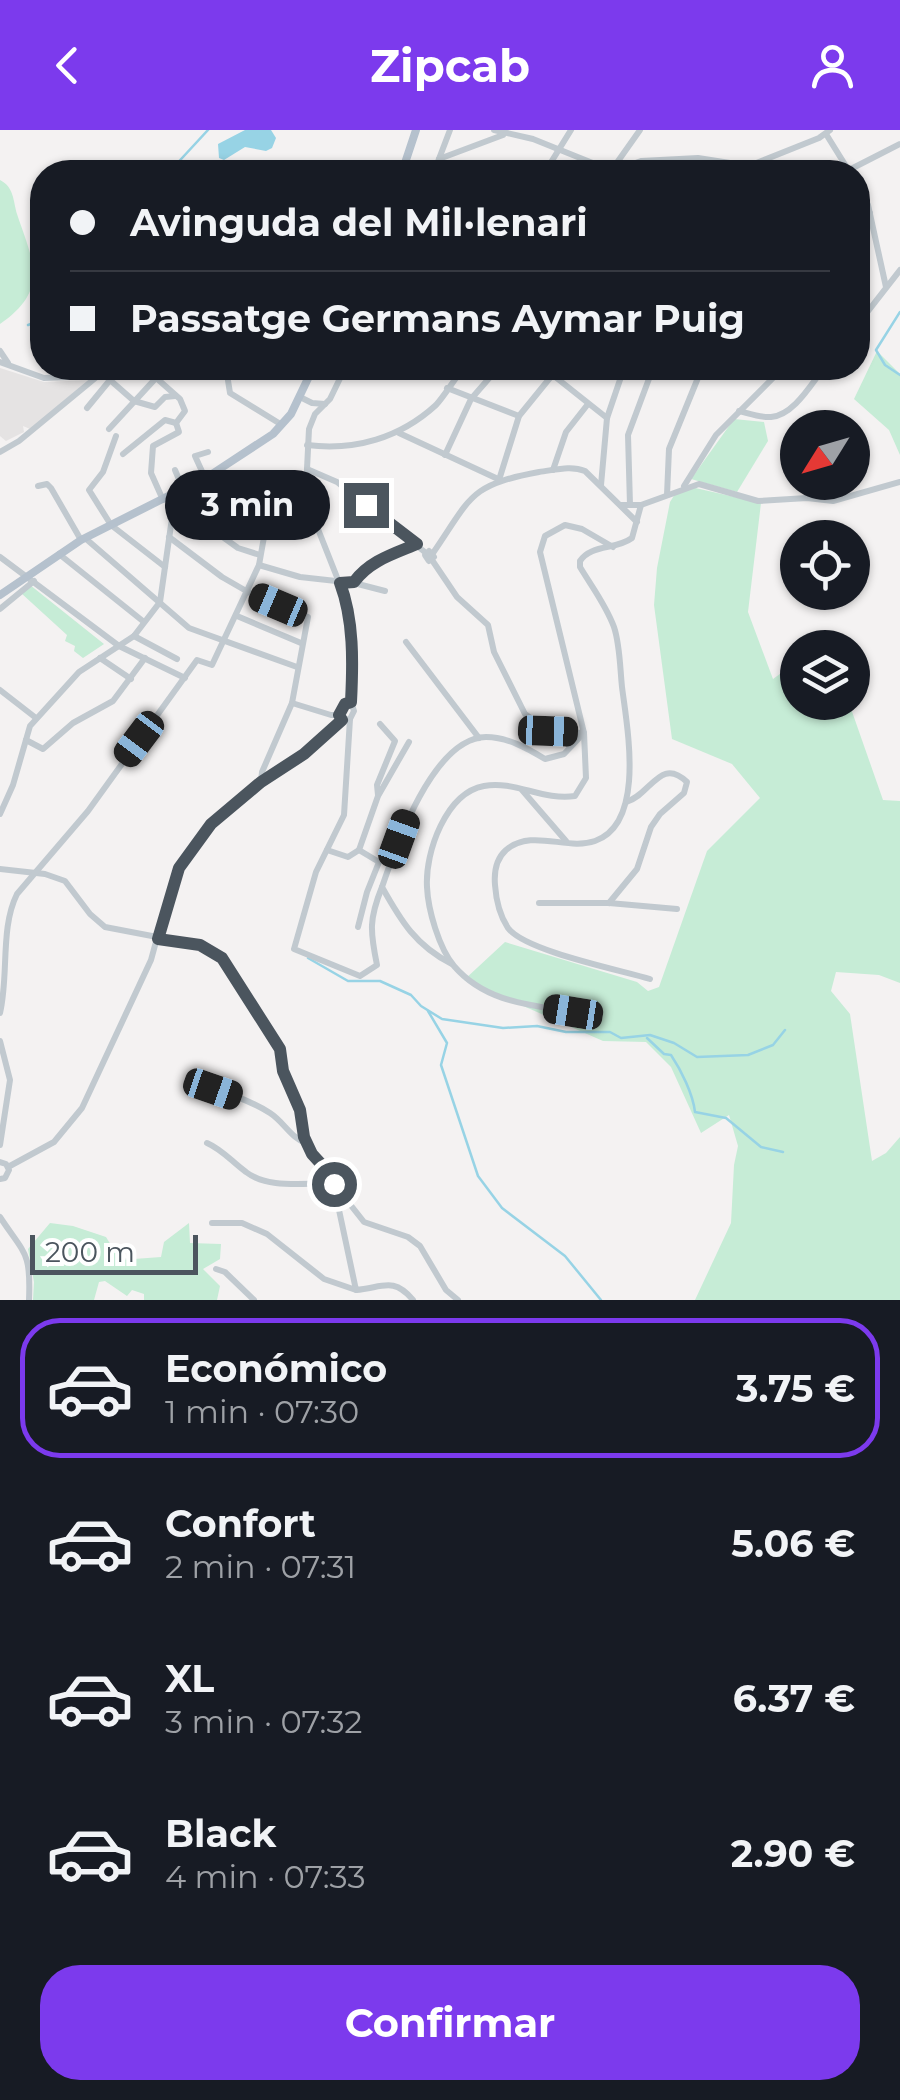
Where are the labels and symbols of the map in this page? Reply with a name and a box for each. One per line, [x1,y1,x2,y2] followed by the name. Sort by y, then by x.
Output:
[780,410,870,500] north arrow
[166,470,331,540] callout: 3 min
[344,483,389,528] route end
[245,579,311,631] car
[109,706,169,772] car
[517,715,579,747] car
[375,806,423,872] car
[541,992,605,1032] car
[180,1065,246,1113] car
[312,1162,357,1207] route start
[30,1230,198,1274] scale bar

